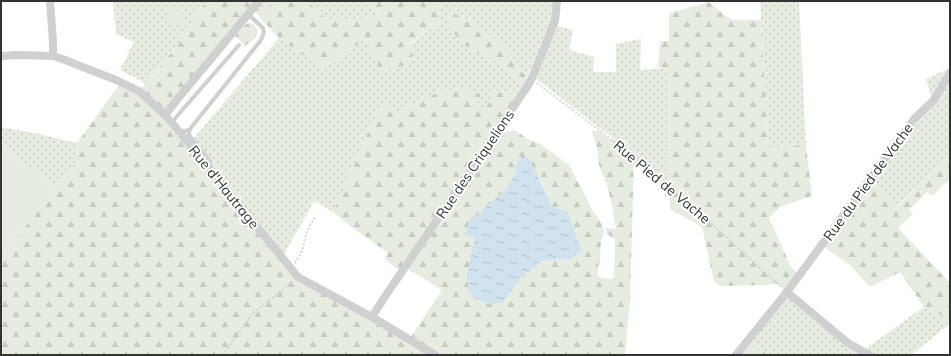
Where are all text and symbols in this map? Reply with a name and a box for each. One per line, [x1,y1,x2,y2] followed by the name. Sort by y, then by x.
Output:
[432,106,518,222] street label: Rue des Criquelions
[819,120,917,244] street label: Rue du Pied de Vache
[610,136,714,228] street label: Rue Pied de Vache
[185,142,263,232] street label: Rue d'Hautrage

